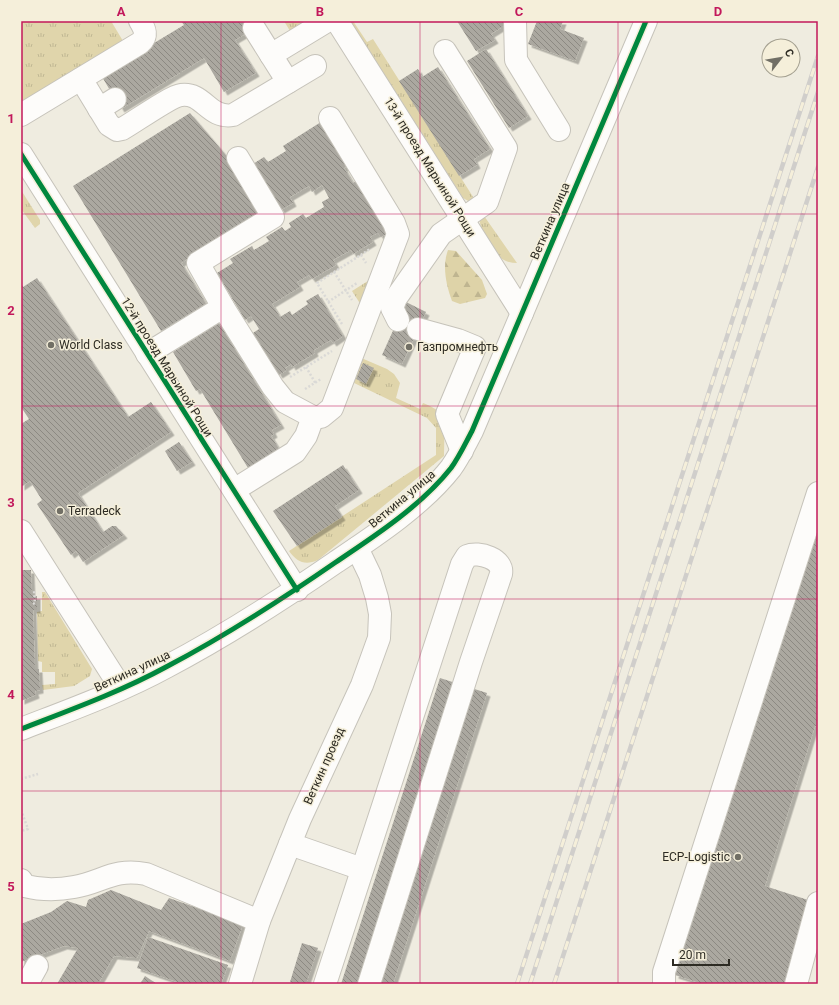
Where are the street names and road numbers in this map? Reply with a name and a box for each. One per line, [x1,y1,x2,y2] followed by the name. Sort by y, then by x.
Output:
[381,95,479,239] street label: 13-й проезд Марьиной Рощи
[527,180,573,262] street label: Веткина улица
[118,295,216,439] street label: 12-й проезд Марьиной Рощи
[366,467,438,531] street label: Веткина улица
[92,647,172,695] street label: Веткина улица
[301,725,347,807] street label: Веткин проезд

